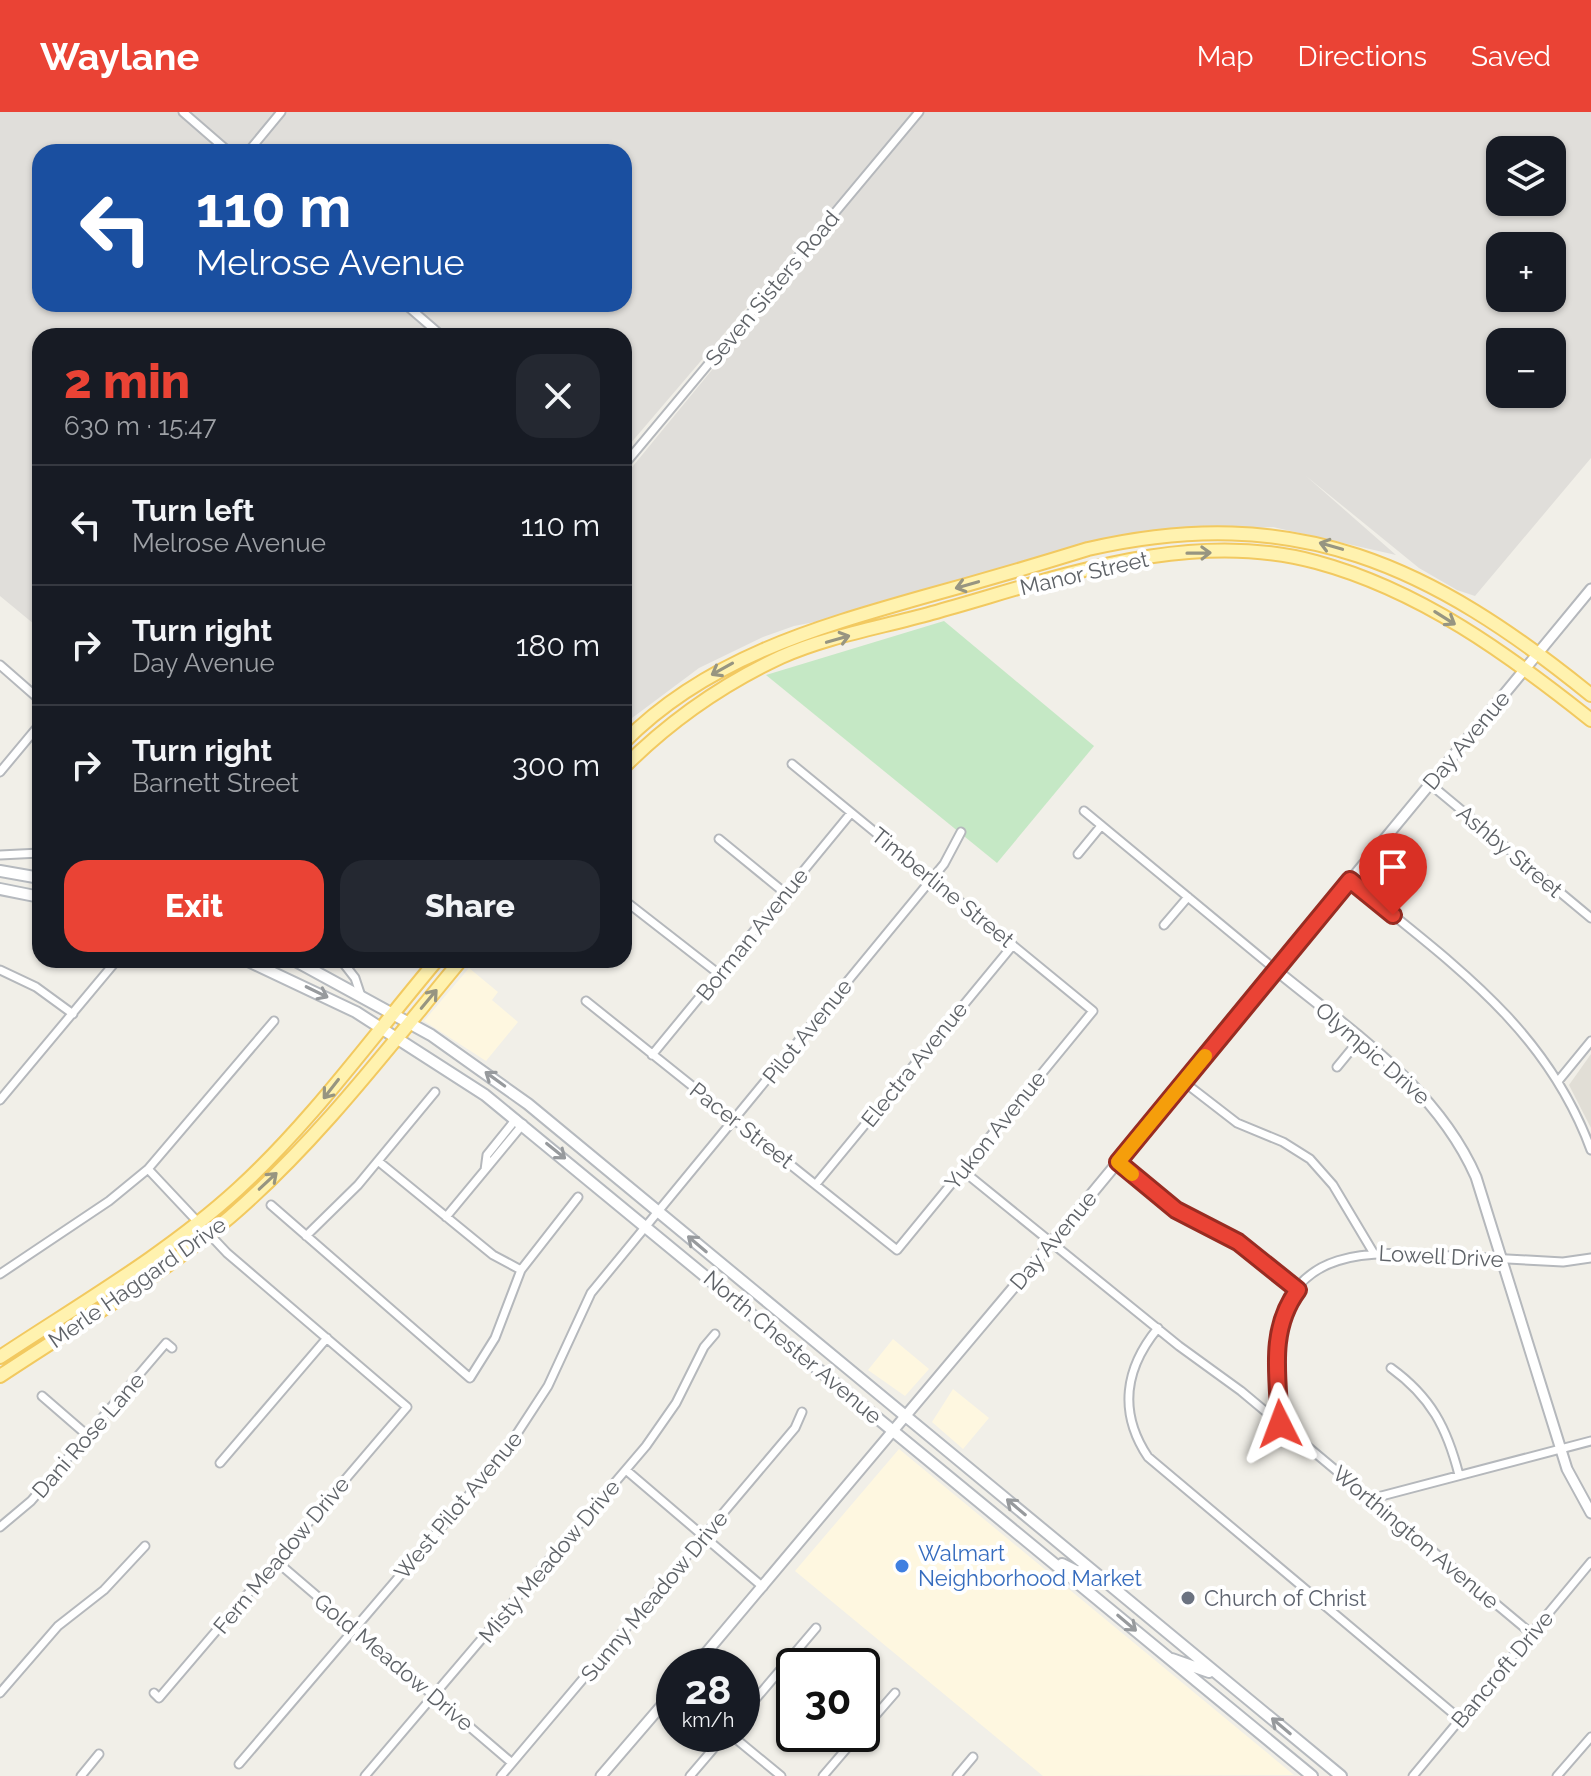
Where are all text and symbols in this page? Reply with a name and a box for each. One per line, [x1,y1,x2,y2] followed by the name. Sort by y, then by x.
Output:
[40,34,199,79] text: Waylane
[1197,40,1254,73] text: Map
[1298,40,1427,73] text: Directions
[1471,40,1551,73] text: Saved
[1486,136,1566,408] map controls
[1486,136,1566,216] button: layers
[196,174,351,240] text: 110 m
[64,176,168,280] icon: left
[700,205,844,371] street label: Seven Sisters Road
[1486,232,1566,312] button: +
[196,241,465,283] text: Melrose Avenue
[1486,328,1566,408] button: −
[64,353,190,409] text: 2 min
[516,354,600,438] button: close
[64,411,216,441] text: 630 m · 15:47
[132,493,254,528] text: Turn left
[64,503,108,547] icon: left
[521,508,600,543] text: 110 m
[132,528,326,558] text: Melrose Avenue
[1319,538,1345,553] one-way arrow
[1017,545,1151,600] street label: Manor Street
[1185,545,1212,560] one-way arrow
[954,578,980,593] one-way arrow
[1433,611,1456,627] one-way arrow
[132,613,272,648] text: Turn right
[64,623,108,667] icon: right
[516,628,600,663] text: 180 m
[824,631,850,646] one-way arrow
[132,648,275,678] text: Day Avenue
[710,662,734,677] one-way arrow
[1417,685,1515,795] street label: Day Avenue
[132,733,272,768] text: Turn right
[64,743,108,787] icon: right
[512,748,600,783] text: 300 m
[132,768,299,798] text: Barnett Street
[1452,799,1568,903] street label: Ashby Street
[867,822,1020,953] street label: Timberline Street
[1359,833,1427,915] pin
[1371,845,1415,889] icon: arrive
[64,860,324,952] button: Exit
[340,860,600,952] button: Share
[691,863,813,1005] street label: Borman Avenue
[757,973,857,1088] street label: Pilot Avenue
[305,985,329,1000] one-way arrow
[420,989,438,1010] one-way arrow
[856,996,972,1132] street label: Electra Avenue
[1311,996,1435,1110] street label: Olympic Drive
[939,1065,1051,1195] street label: Yukon Avenue
[485,1071,506,1088] one-way arrow
[685,1077,799,1174] street label: Pacer Street
[322,1078,339,1099] one-way arrow
[545,1142,566,1160] one-way arrow
[258,1172,278,1191] one-way arrow
[1004,1185,1102,1295] street label: Day Avenue
[43,1211,231,1353] street label: Merle Haggard Drive
[687,1235,708,1252] one-way arrow
[1378,1240,1504,1272] street label: Lowell Drive
[699,1265,887,1429] street label: North Chester Avenue
[26,1367,150,1503] street label: Dani Rose Lane
[1238,1382,1322,1466] position arrow
[389,1426,527,1584] street label: West Pilot Avenue
[1328,1460,1504,1614] street label: Worthington Avenue
[208,1471,354,1639] street label: Fern Meadow Drive
[473,1474,625,1648] street label: Misty Meadow Drive
[1006,1498,1027,1516] one-way arrow
[575,1505,733,1687] street label: Sunny Meadow Drive
[918,1540,1142,1591] place label: Walmart Neighborhood Market
[893,1557,911,1575] marker: Walmart Neighborhood Market
[1204,1585,1367,1611] place label: Church of Christ
[309,1588,479,1736] street label: Gold Meadow Drive
[1179,1589,1197,1607] marker: Church of Christ
[1446,1605,1558,1733] street label: Bancroft Drive
[1116,1614,1137,1632] one-way arrow
[776,1648,880,1752] speed limit sign: 30
[685,1666,731,1713] text: 28
[682,1708,734,1732] text: km/h
[1271,1717,1292,1735] one-way arrow

